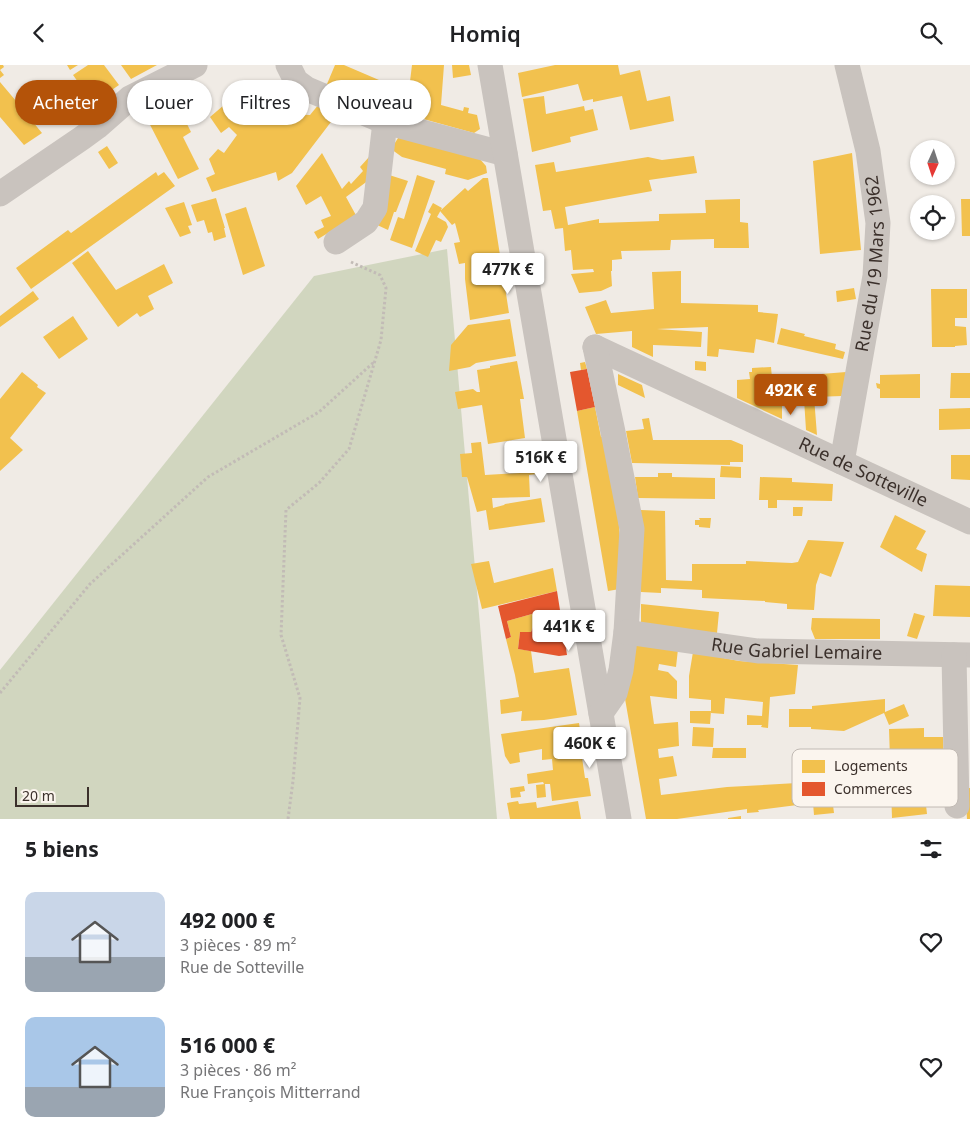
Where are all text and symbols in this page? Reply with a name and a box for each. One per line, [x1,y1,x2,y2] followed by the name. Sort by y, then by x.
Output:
[449,18,521,48] text: Homiq
[25,19,53,47] icon: back
[917,19,945,47] icon: search
[15,80,117,125] chip: Acheter
[127,80,212,125] chip: Louer
[222,80,309,125] chip: Filtres
[319,80,431,125] chip: Nouveau
[910,140,955,185] north arrow
[910,140,955,240] map controls
[849,174,889,354] street label: Rue du 19 Mars 1962
[910,195,955,240] button: locate
[467,253,549,295] pin: 477K €
[482,258,534,280] text: 477K €
[750,373,832,416] pin: 492K €
[765,379,817,401] text: 492K €
[795,431,932,512] street label: Rue de Sotteville
[500,441,582,483] pin: 516K €
[515,446,567,468] text: 516K €
[528,609,610,652] pin: 441K €
[543,615,595,637] text: 441K €
[710,631,883,664] street label: Rue Gabriel Lemaire
[549,727,631,769] pin: 460K €
[564,732,616,754] text: 460K €
[792,749,958,807] legend
[834,756,908,775] text: Logements
[834,779,913,798] text: Commerces
[15,784,89,807] scale bar
[22,786,55,805] text: 20 m
[25,835,99,863] text: 5 biens
[917,835,945,863] icon: filters
[180,906,275,934] text: 492 000 €
[65,912,125,972] icon: home
[917,928,945,956] icon: heart
[180,934,296,956] text: 3 pièces · 89 m²
[180,956,304,978] text: Rue de Sotteville
[180,1031,275,1059] text: 516 000 €
[65,1037,125,1097] icon: home
[917,1053,945,1081] icon: heart
[180,1059,296,1081] text: 3 pièces · 86 m²
[180,1081,361,1103] text: Rue François Mitterrand

